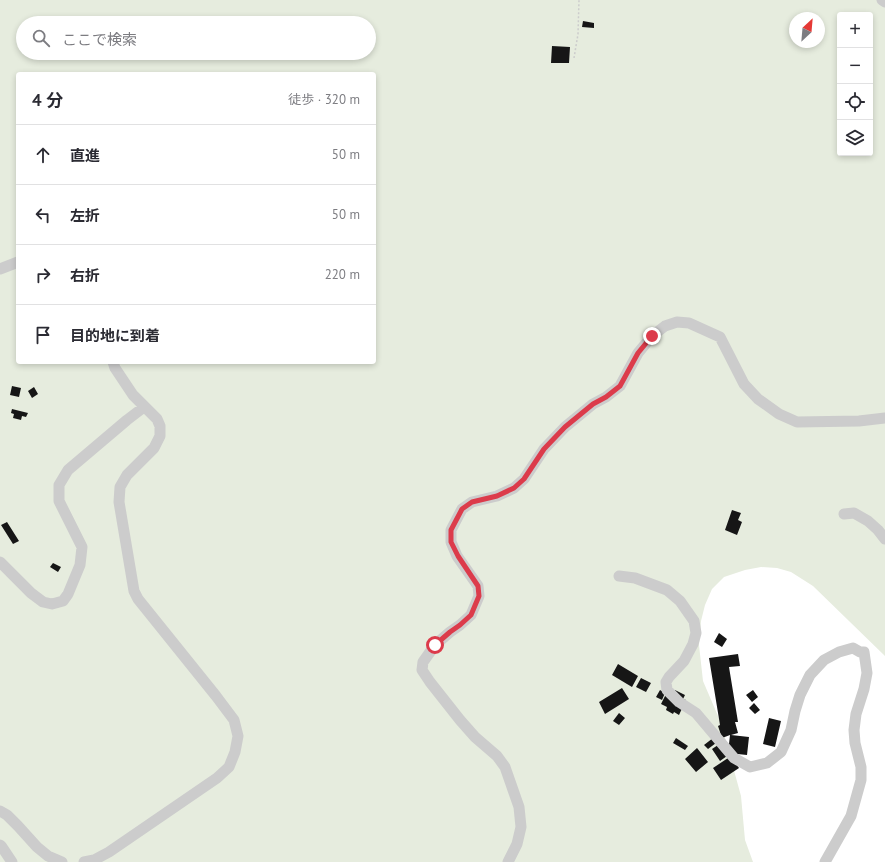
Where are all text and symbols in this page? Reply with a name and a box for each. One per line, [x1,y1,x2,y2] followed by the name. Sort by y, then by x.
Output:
[789,12,825,48] north arrow
[837,12,873,156] map controls
[837,12,873,48] button: +
[16,16,376,60] search box
[30,27,52,49] icon: search
[62,30,137,49] text: ここで検索
[837,48,873,84] button: −
[837,84,873,120] button: locate
[32,89,63,111] text: 4 分
[288,91,360,108] text: 徒歩 · 320 m
[837,120,873,156] button: layers
[32,144,54,166] icon: ahead
[70,146,100,165] text: 直進
[332,146,360,163] text: 50 m
[32,204,54,226] icon: left
[70,206,100,225] text: 左折
[332,206,360,223] text: 50 m
[32,264,54,286] icon: right
[70,266,100,285] text: 右折
[325,266,360,283] text: 220 m
[32,324,54,346] icon: arrive
[70,326,160,345] text: 目的地に到着
[643,327,661,345] route end
[426,636,444,654] route start

